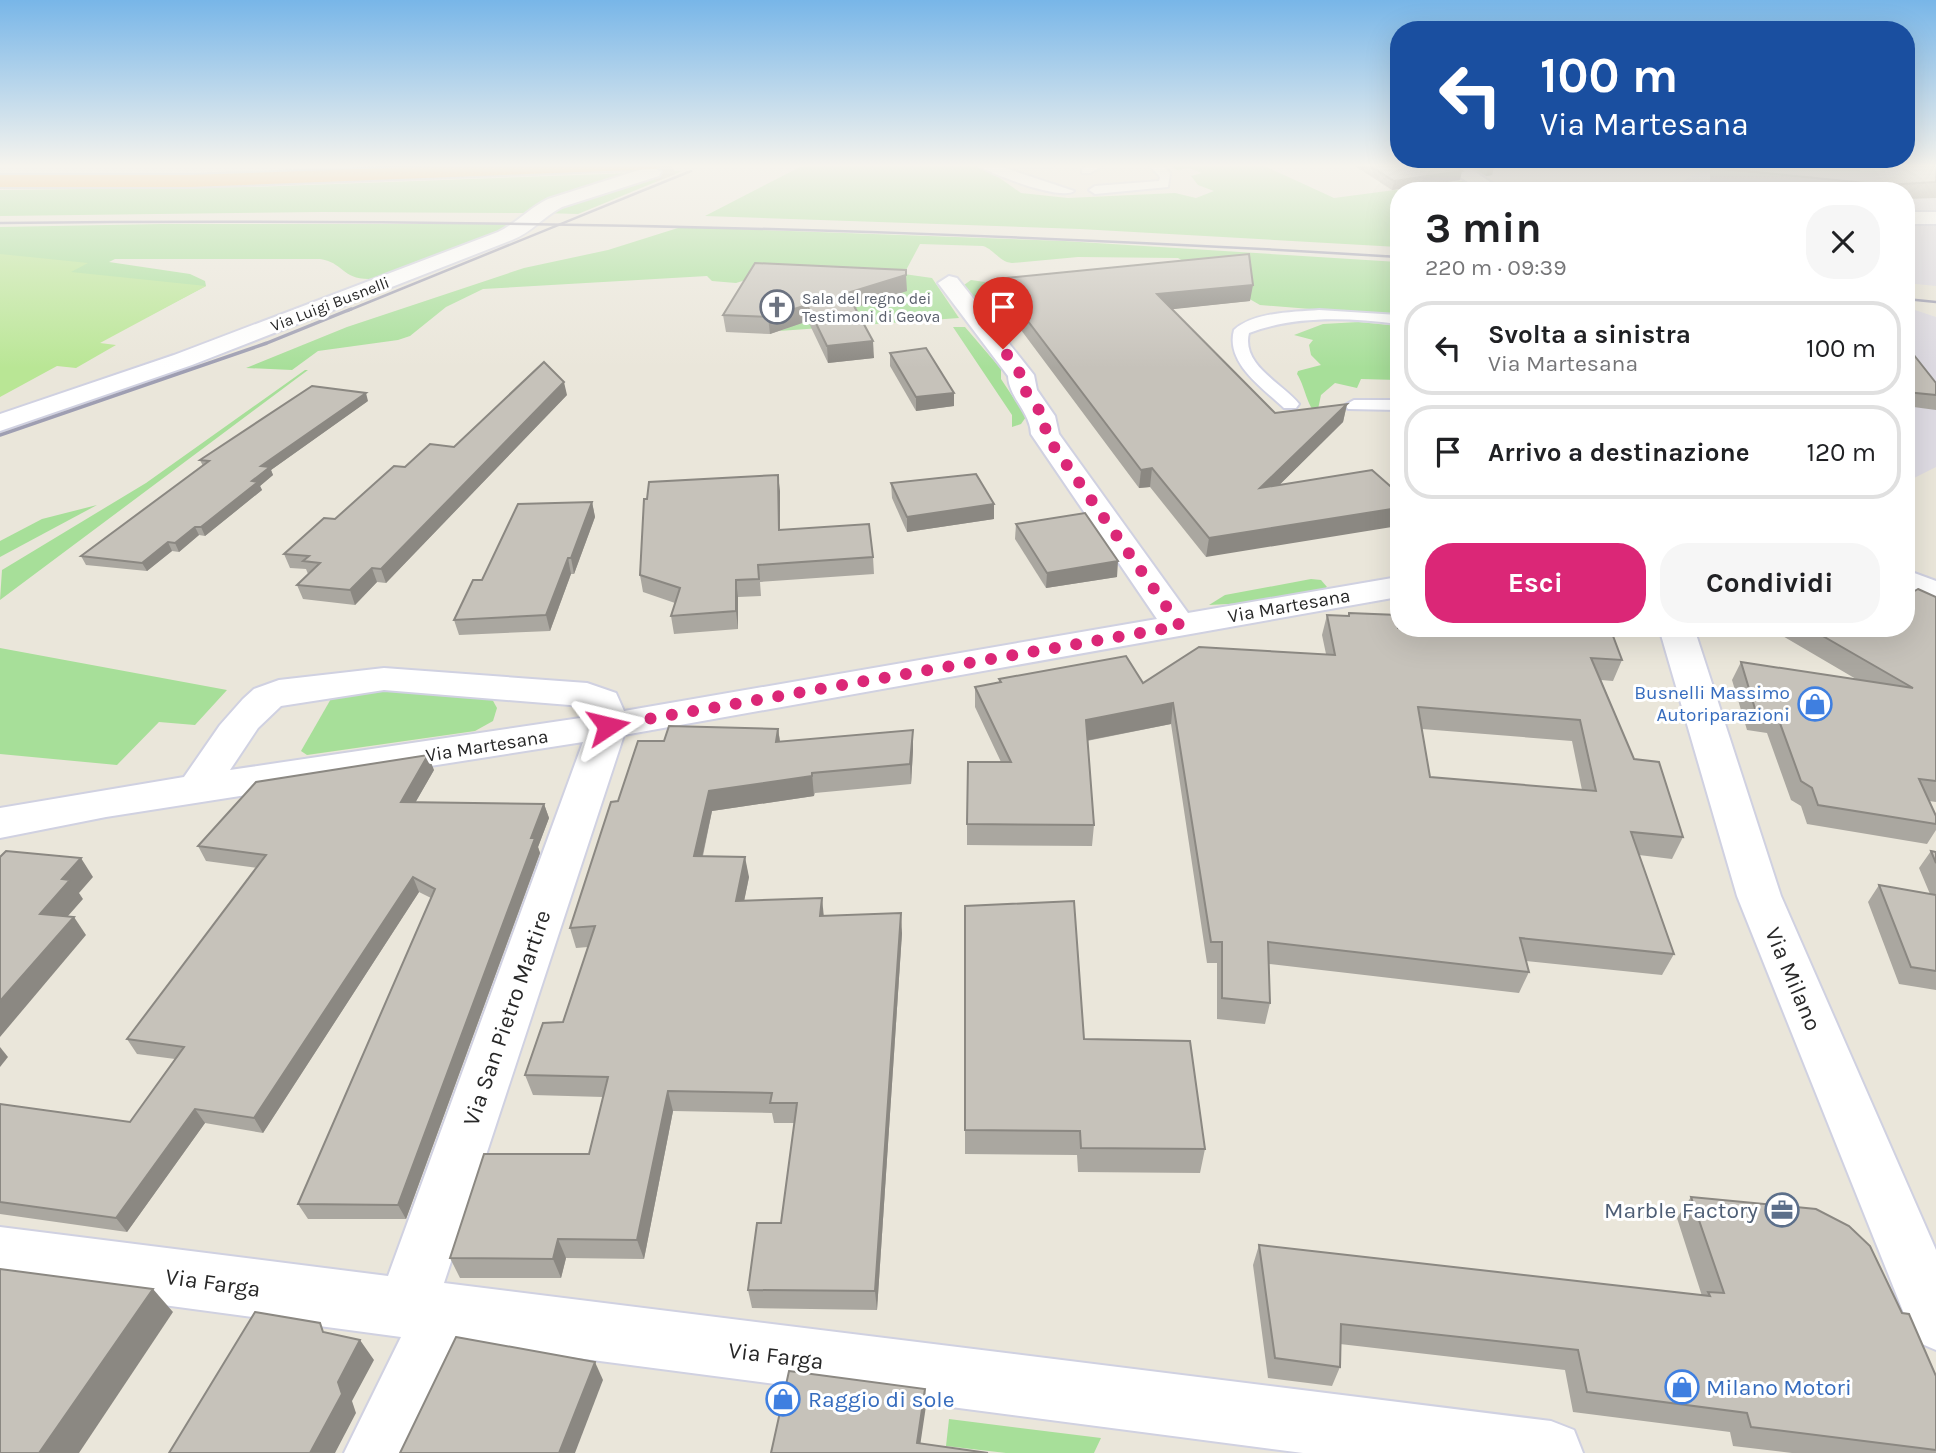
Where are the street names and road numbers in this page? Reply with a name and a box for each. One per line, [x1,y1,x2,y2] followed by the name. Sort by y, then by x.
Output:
[268,273,392,335] street label: Via Luigi Busnelli
[1226,584,1352,628] street label: Via Martesana
[424,725,550,767] street label: Via Martesana
[457,907,557,1129] street label: Via San Pietro Martire
[1759,923,1827,1035] street label: Via Milano
[164,1263,262,1303] street label: Via Farga
[727,1337,825,1375] street label: Via Farga

